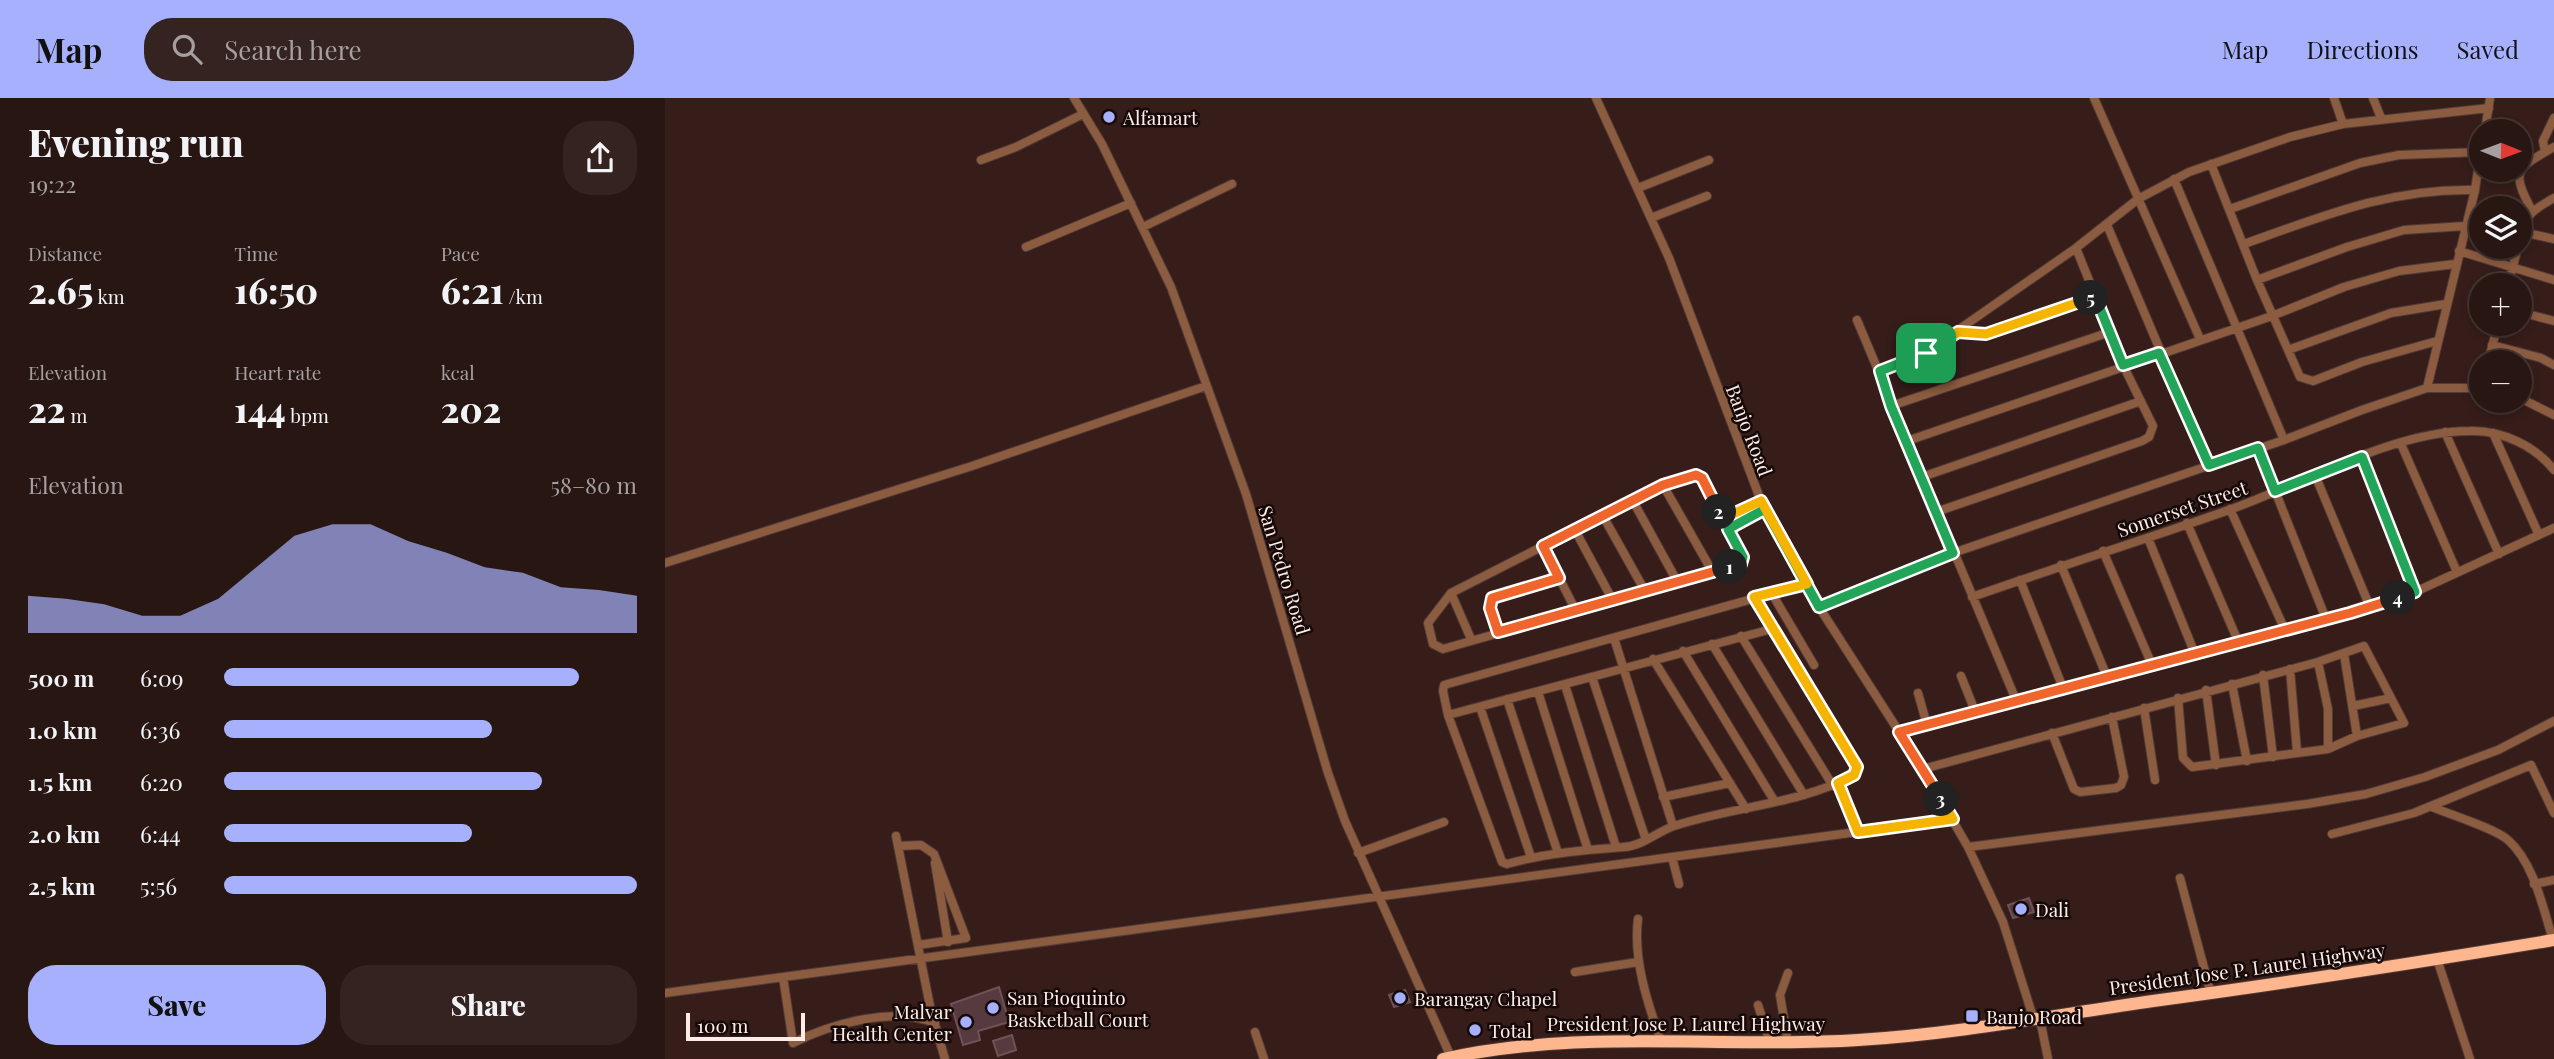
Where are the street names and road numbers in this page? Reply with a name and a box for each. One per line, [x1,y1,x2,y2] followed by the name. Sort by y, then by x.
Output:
[1721,380,1779,480] street label: Banjo Road
[2114,474,2251,542] street label: Somerset Street
[1253,502,1317,638] street label: San Pedro Road
[2107,936,2387,1000] street label: President Jose P. Laurel Highway
[1547,1010,1826,1036] street label: President Jose P. Laurel Highway

